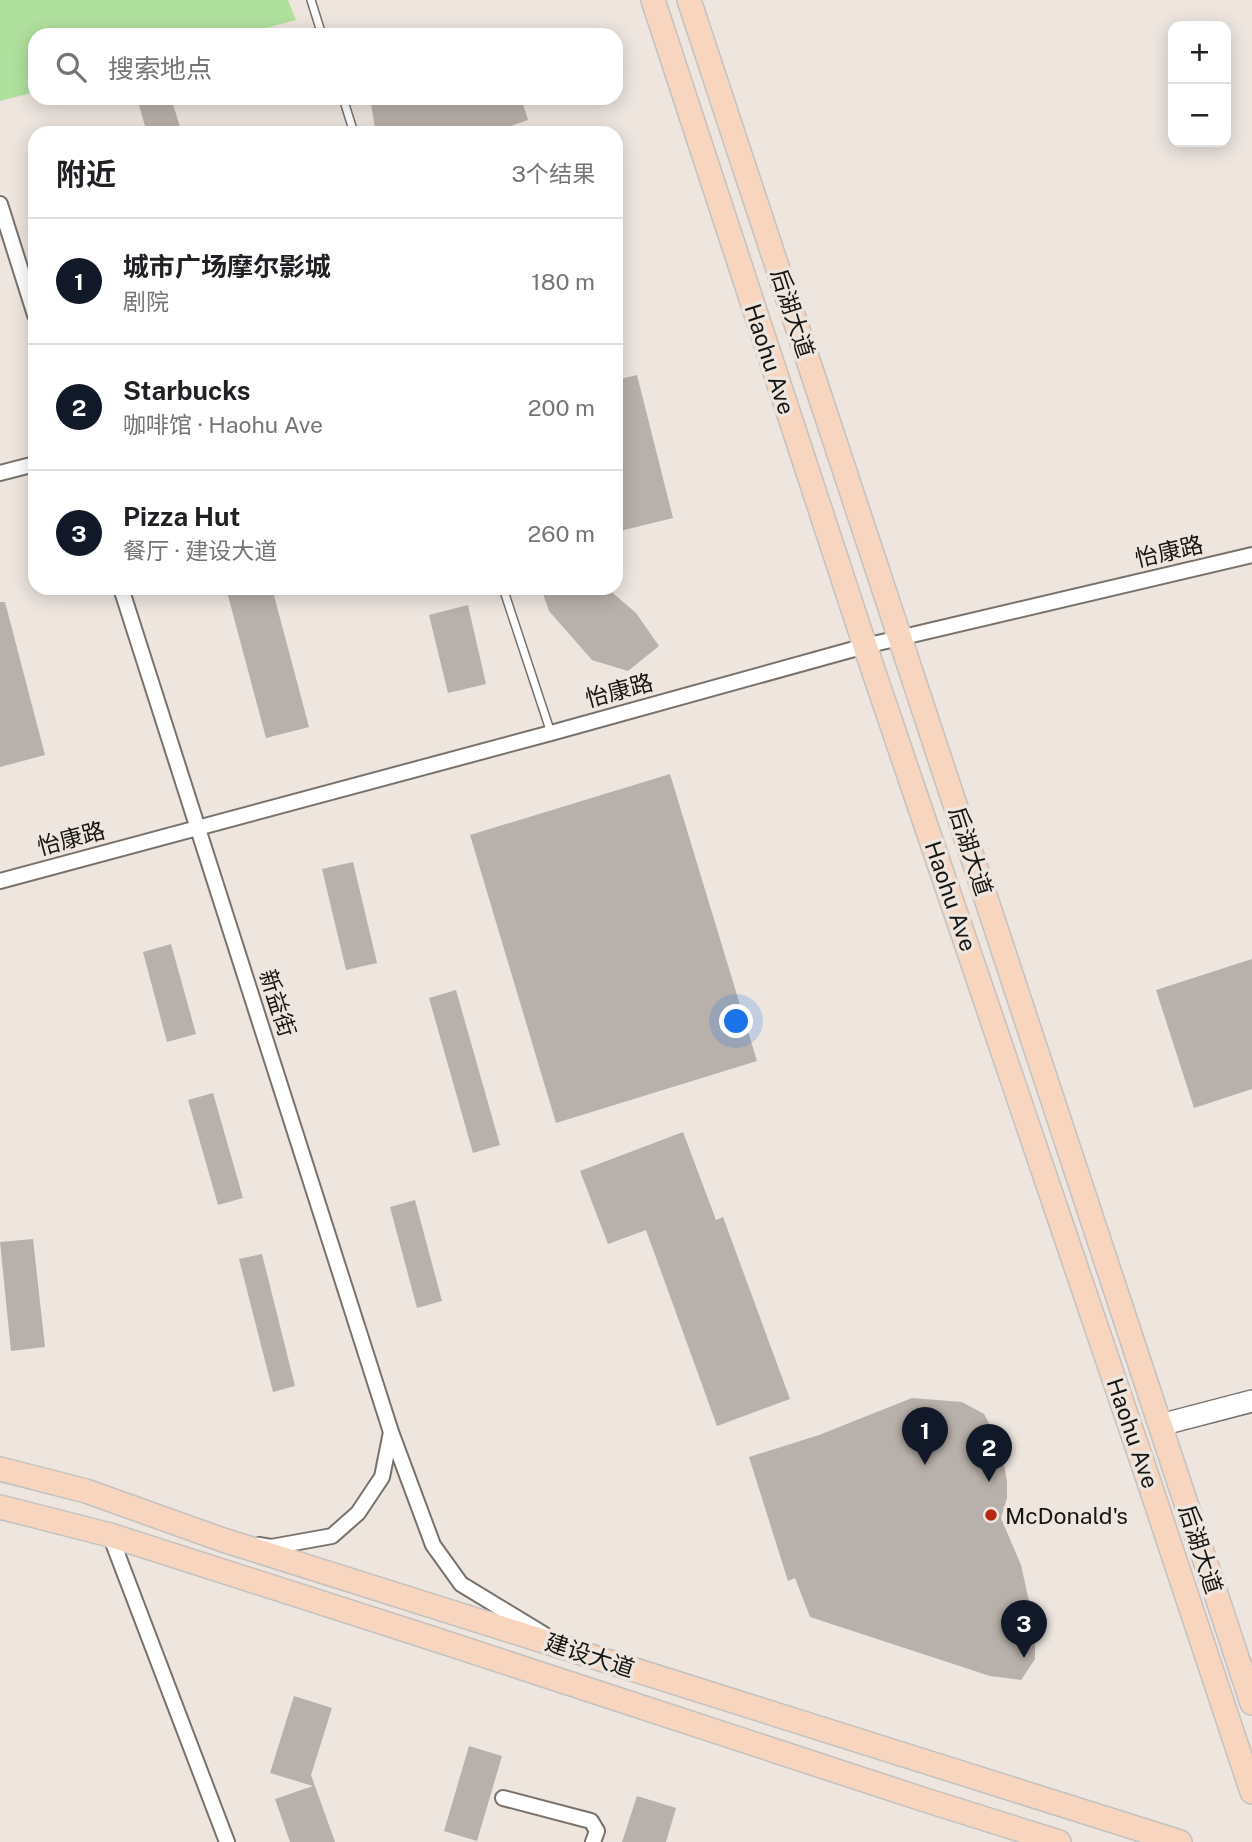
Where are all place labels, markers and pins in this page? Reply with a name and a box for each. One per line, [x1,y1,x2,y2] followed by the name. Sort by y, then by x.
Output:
[902,1407,948,1465] pin: 1
[966,1424,1012,1482] pin: 2
[1005,1502,1128,1529] place label: McDonald's
[983,1507,999,1523] marker: McDonald's
[1001,1600,1047,1658] pin: 3

